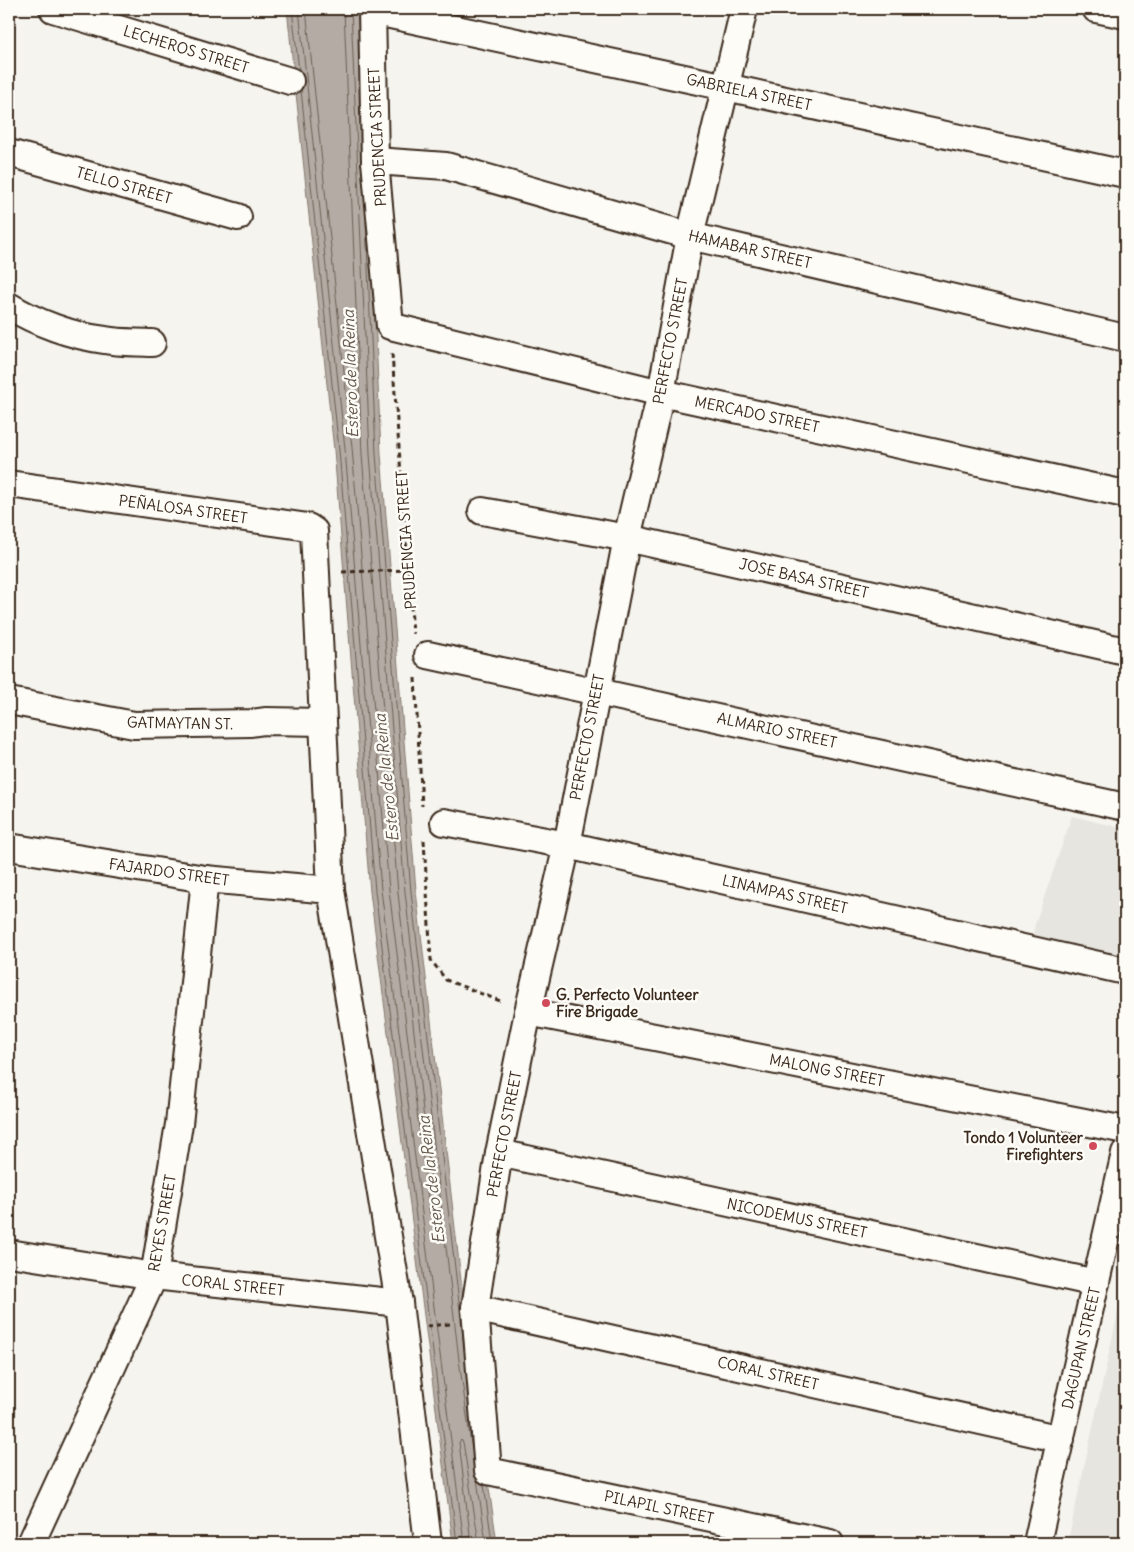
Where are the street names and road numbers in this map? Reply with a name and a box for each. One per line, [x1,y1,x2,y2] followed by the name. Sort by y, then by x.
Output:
[121,21,251,77] street label: LECHEROS STREET
[364,67,390,207] street label: PRUDENCIA STREET
[685,69,814,115] street label: GABRIELA STREET
[74,162,174,208] street label: TELLO STREET
[687,226,814,272] street label: HAMABAR STREET
[648,276,692,406] street label: PERFECTO STREET
[693,392,821,437] street label: MERCADO STREET
[392,470,420,610] street label: PRUDENCIA STREET
[117,491,249,527] street label: PEÑALOSA STREET
[737,554,871,602] street label: JOSE BASA STREET
[565,672,609,802] street label: PERFECTO STREET
[715,708,839,752] street label: ALMARIO STREET
[127,713,233,733] street label: GATMAYTAN ST.
[108,854,230,890] street label: FAJARDO STREET
[720,870,850,918] street label: LINAMPAS STREET
[768,1050,886,1091] street label: MALONG STREET
[482,1069,526,1199] street label: PERFECTO STREET
[144,1173,180,1273] street label: REYES STREET
[725,1194,869,1242] street label: NICODEMUS STREET
[181,1270,285,1300] street label: CORAL STREET
[1058,1285,1104,1411] street label: DAGUPAN STREET
[716,1352,821,1394] street label: CORAL STREET
[602,1486,716,1528] street label: PILAPIL STREET

